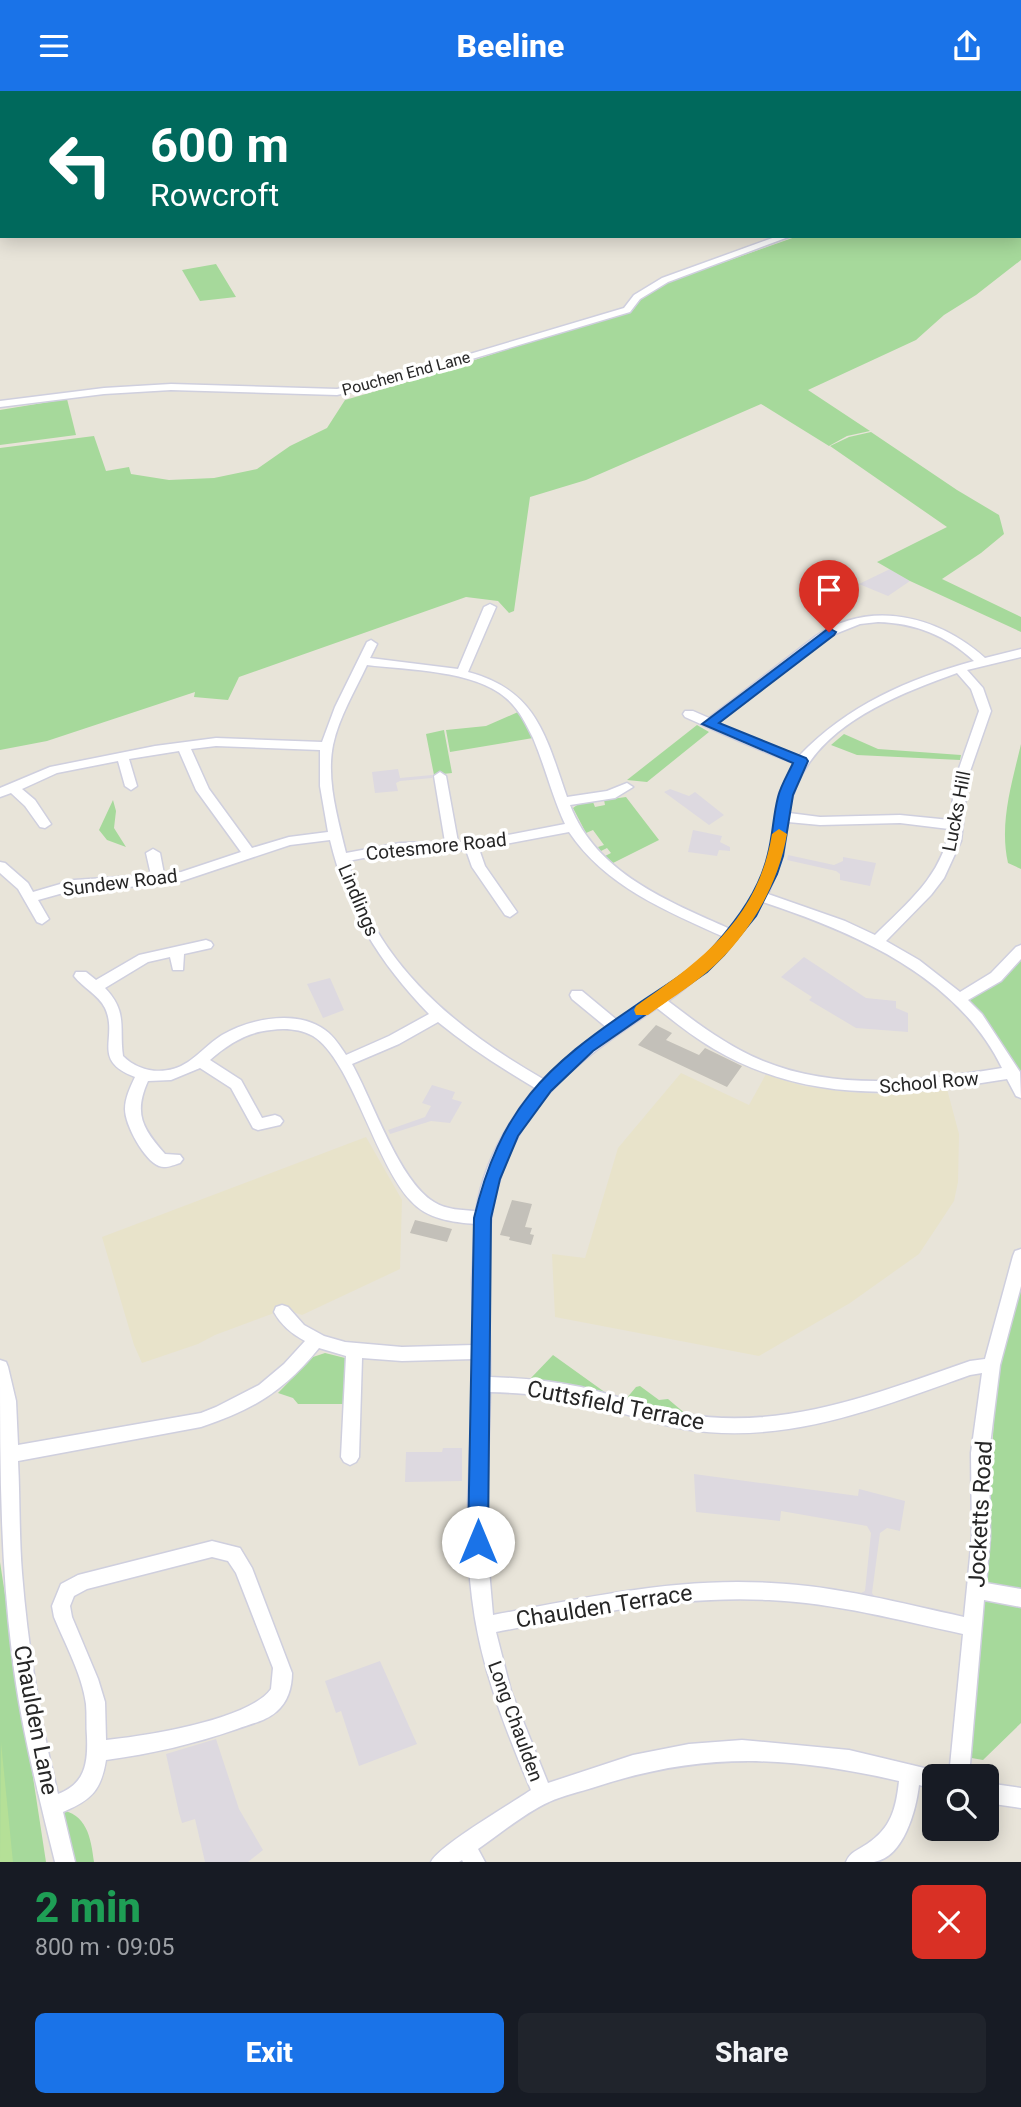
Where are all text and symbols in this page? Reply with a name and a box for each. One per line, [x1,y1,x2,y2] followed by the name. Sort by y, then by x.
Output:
[35,27,73,65] icon: menu
[457,27,564,65] text: Beeline
[948,27,986,65] icon: share
[150,117,289,174] text: 600 m
[35,119,126,210] icon: left
[150,176,279,214] text: Rowcroft
[340,347,472,400] street label: Pouchen End Lane
[799,560,859,632] pin
[810,571,848,609] icon: arrive
[937,769,976,853] street label: Lucks Hill
[365,828,508,865] street label: Cotesmore Road
[333,861,384,940] street label: Lindlings
[61,864,179,901] street label: Sundew Road
[878,1067,980,1098] street label: School Row
[525,1375,707,1436] street label: Cuttsfield Terrace
[963,1440,998,1588] street label: Jocketts Road
[441,1505,515,1579] position arrow
[514,1579,694,1634] street label: Chaulden Terrace
[8,1643,63,1797] street label: Chaulden Lane
[483,1658,548,1785] street label: Long Chaulden
[922,1764,999,1841] map controls
[922,1764,999,1841] button: search
[35,1883,141,1932] text: 2 min
[912,1885,986,1959] button: close
[35,1934,174,1961] text: 800 m · 09:05
[35,2013,504,2093] button: Exit
[518,2013,986,2093] button: Share

